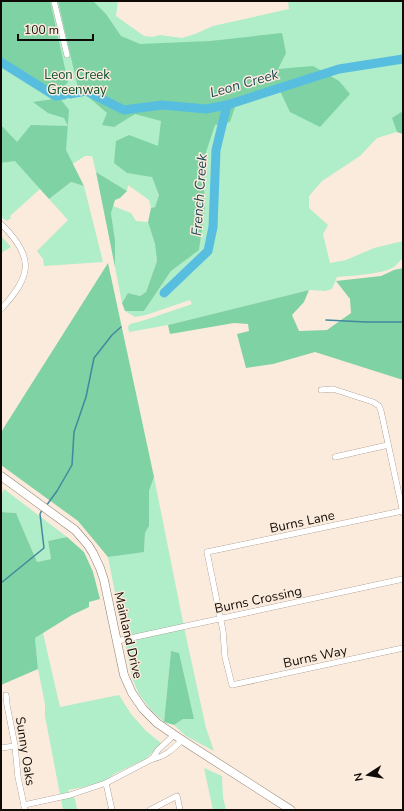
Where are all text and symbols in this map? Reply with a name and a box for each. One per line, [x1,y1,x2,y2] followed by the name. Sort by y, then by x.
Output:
[18,16,93,42] scale bar
[24,22,59,38] text: 100 m
[208,64,282,102] water label: Leon Creek
[44,66,110,99] park label: Leon Creek Greenway
[187,152,212,237] water label: French Creek
[268,506,336,538] street label: Burns Lane
[213,582,304,618] street label: Burns Crossing
[109,590,147,680] street label: Mainland Drive
[282,641,349,673] street label: Burns Way
[11,715,39,787] street label: Sunny Oaks
[348,755,388,795] north arrow
[351,771,367,783] text: N

